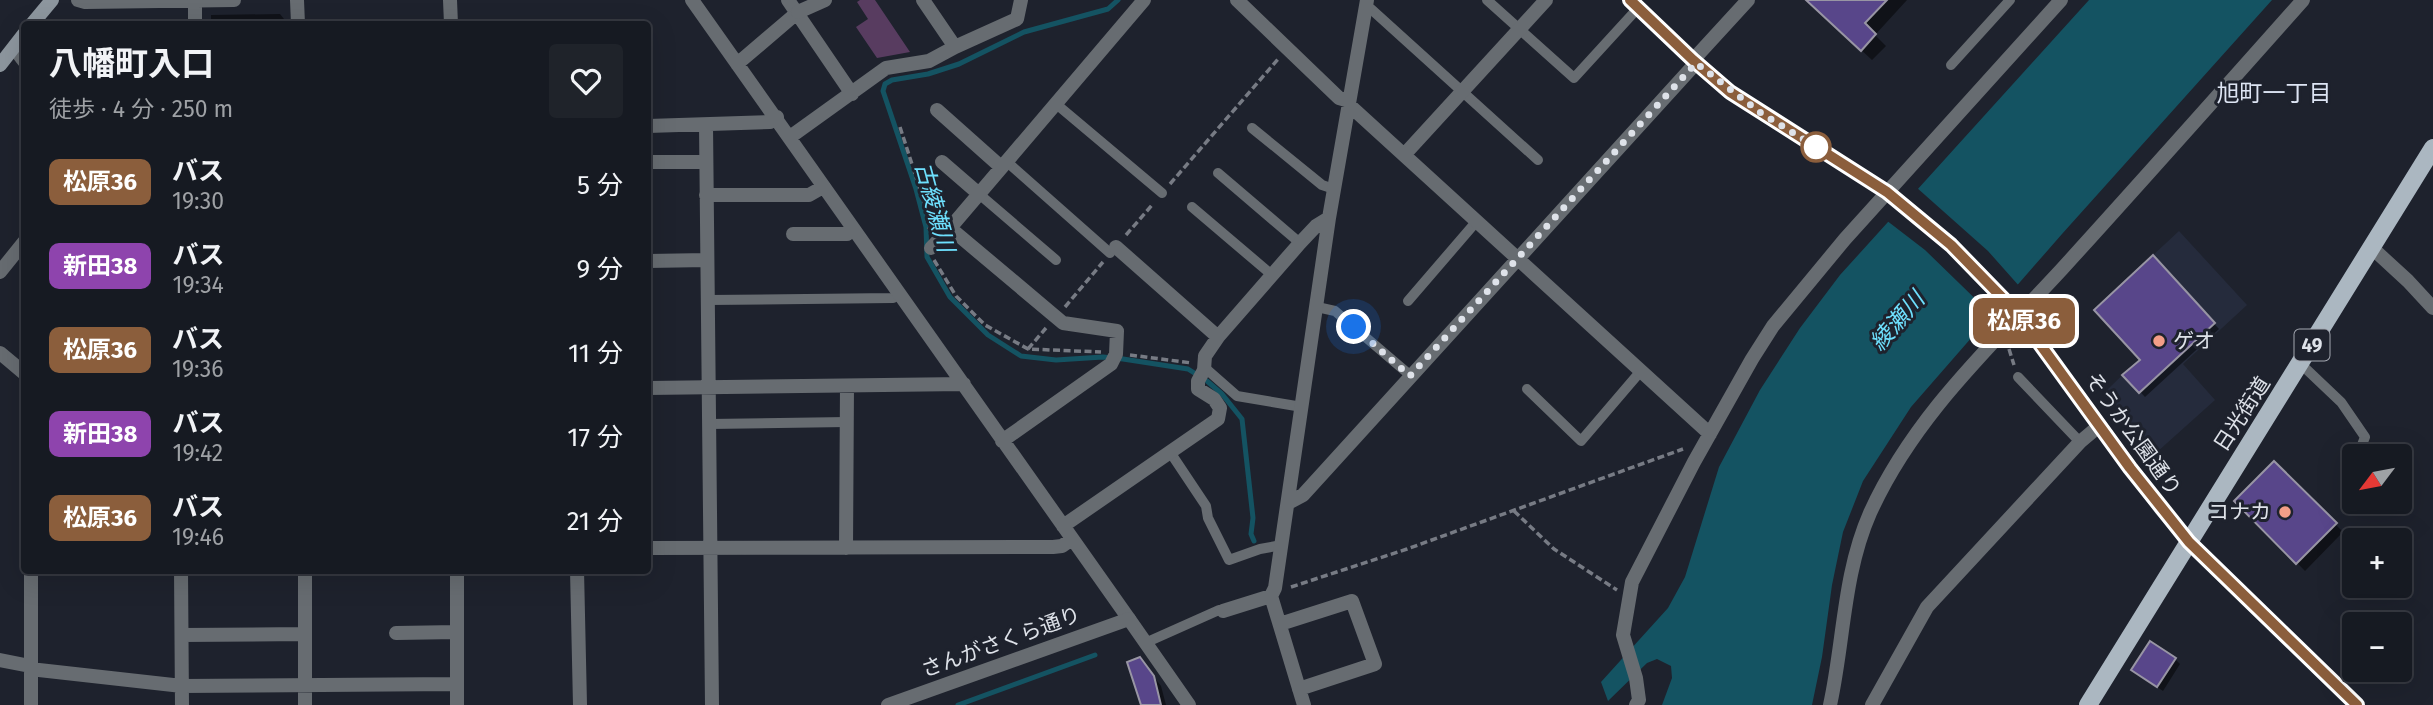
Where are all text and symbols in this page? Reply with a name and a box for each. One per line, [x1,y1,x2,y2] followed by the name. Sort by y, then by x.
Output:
[49,44,214,84] text: 八幡町入口
[549,44,623,118] button: heart
[2217,79,2332,107] district label: 旭町一丁目
[49,95,233,123] text: 徒歩 · 4 分 · 250 m
[1801,132,1831,162] unlabelled marker
[172,156,224,187] text: バス
[910,159,961,258] water label: 古綾瀬川
[63,168,137,196] text: 松原36
[577,170,623,201] text: 5 分
[172,187,224,215] text: 19:30
[172,240,224,271] text: バス
[63,252,137,280] text: 新田38
[576,254,623,285] text: 9 分
[172,271,224,299] text: 19:34
[1864,284,1932,356] water label: 綾瀬川
[1975,298,2073,344] line badge: 松原36
[1987,307,2061,335] text: 松原36
[1336,309,1371,344] your location
[172,324,224,355] text: バス
[2173,328,2215,354] place label: ゲオ
[2294,330,2330,360] road number: 49
[2151,333,2167,349] marker: ゲオ
[63,336,137,364] text: 松原36
[568,338,623,369] text: 11 分
[172,355,224,383] text: 19:36
[2079,367,2187,501] street label: そうか公園通り
[2208,372,2276,456] street label: 日光街道
[172,408,224,439] text: バス
[63,420,137,448] text: 新田38
[567,422,623,453] text: 17 分
[172,439,223,467] text: 19:42
[2342,444,2412,514] north arrow
[2342,444,2412,682] map controls
[172,492,224,523] text: バス
[2208,499,2271,525] place label: コナカ
[63,504,137,532] text: 松原36
[2277,504,2293,520] marker: コナカ
[567,506,623,537] text: 21 分
[172,523,224,551] text: 19:46
[2342,528,2412,598] button: +
[918,601,1084,683] street label: さんがさくら通り
[2342,612,2412,682] button: −

